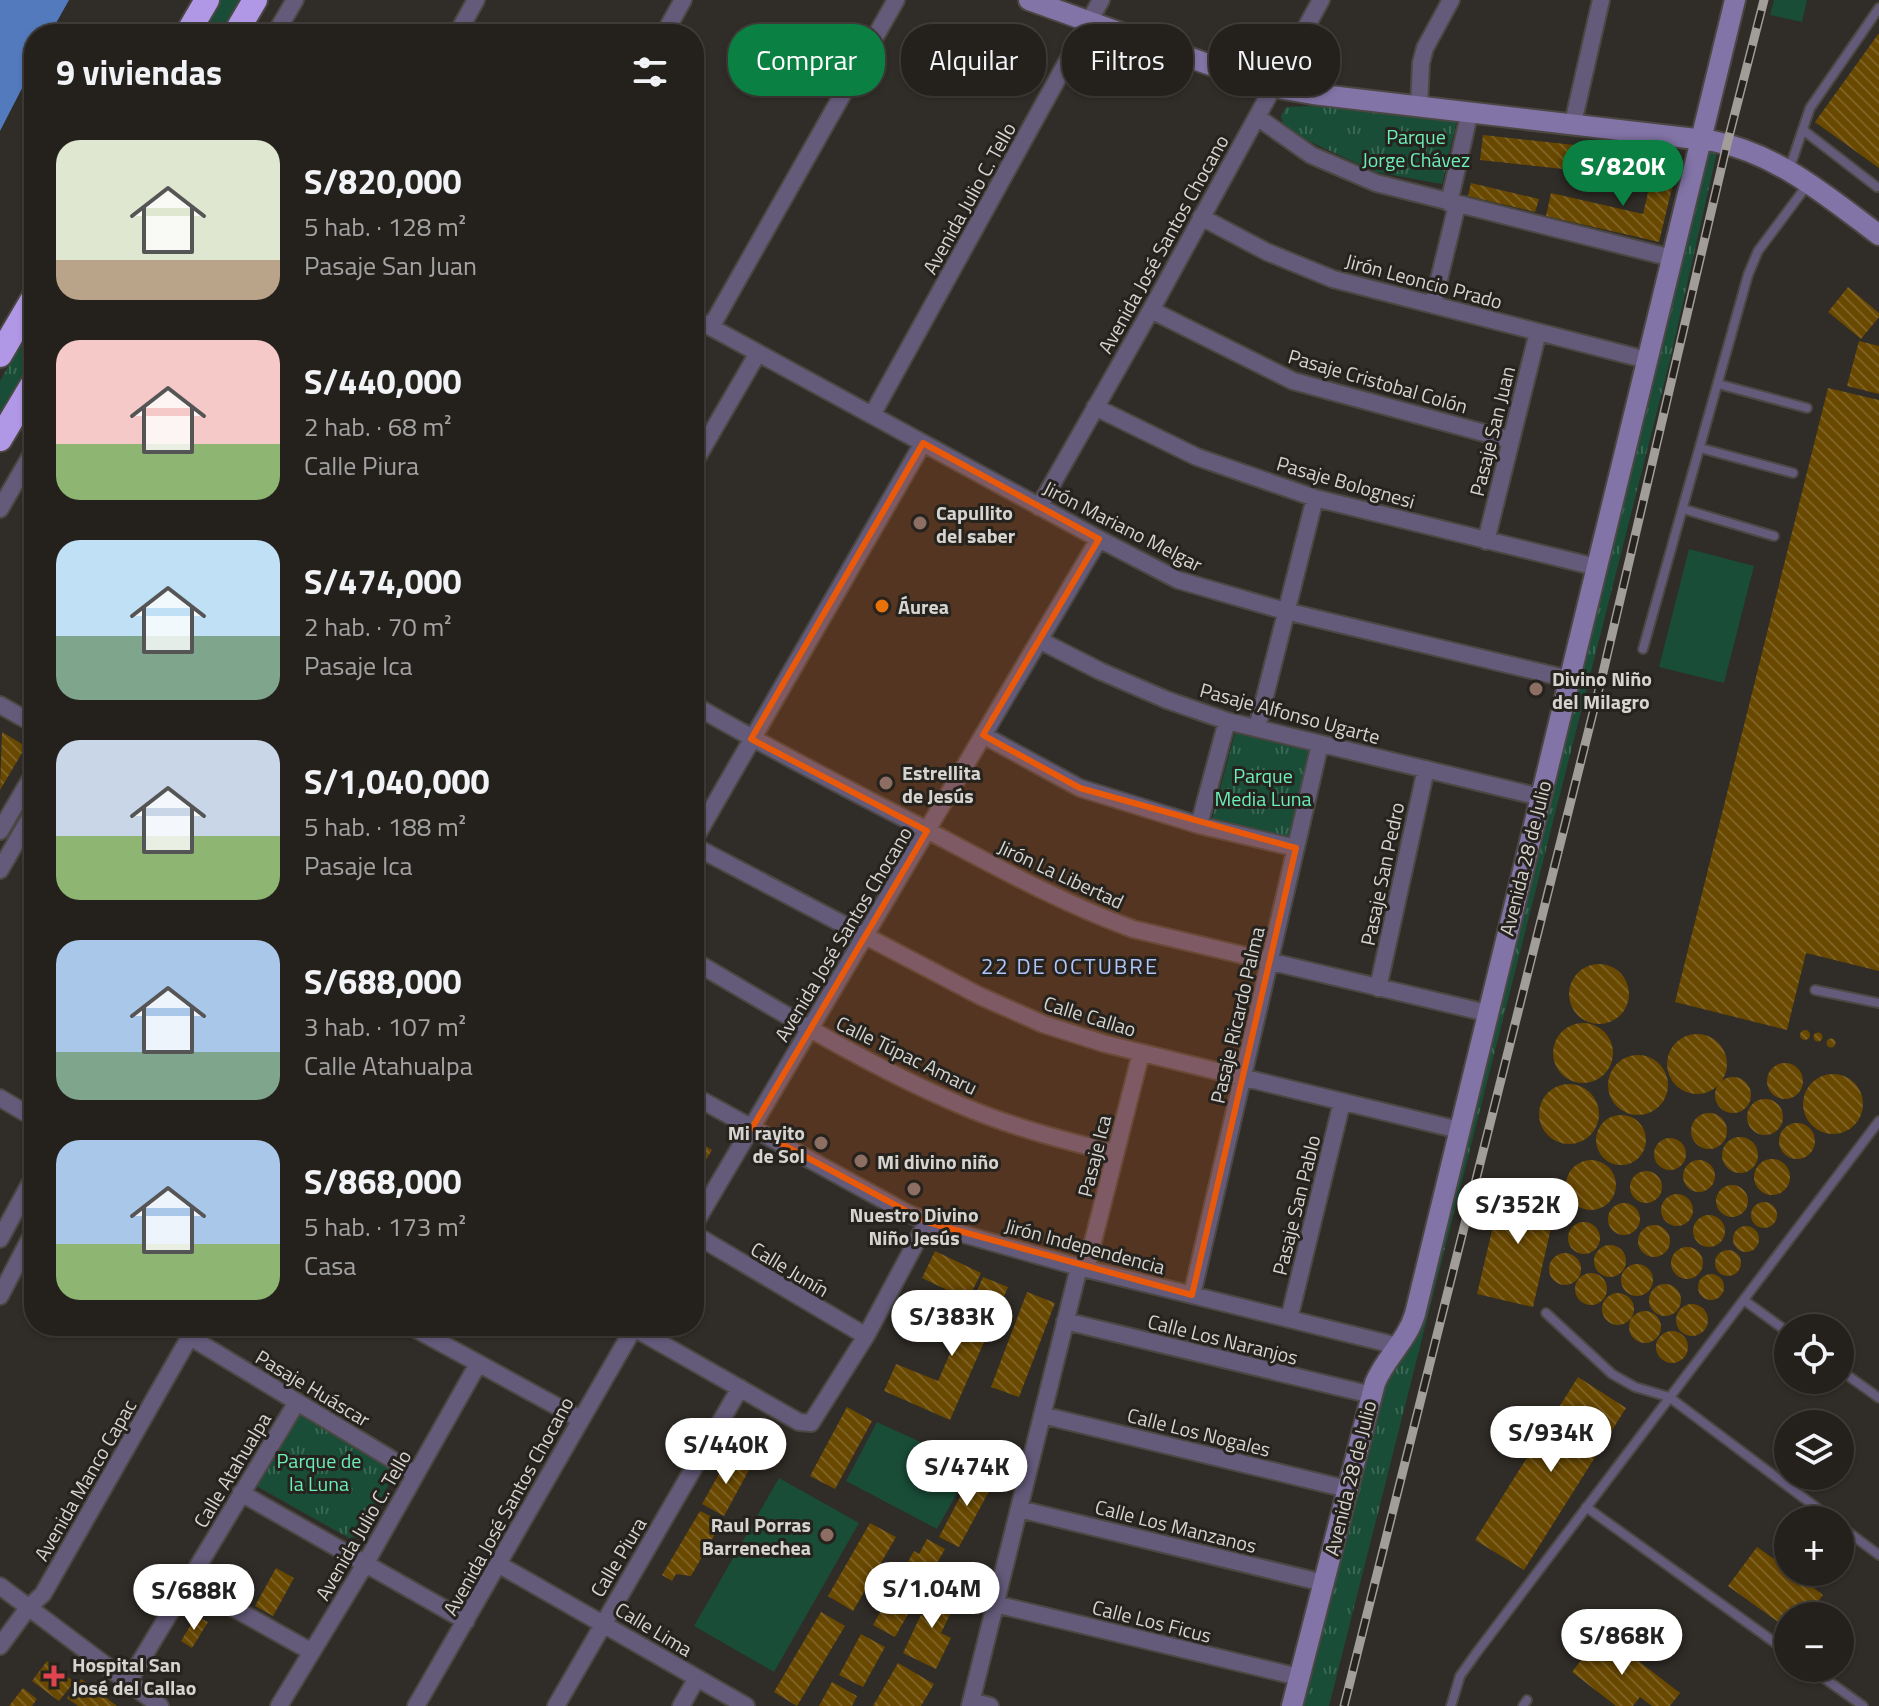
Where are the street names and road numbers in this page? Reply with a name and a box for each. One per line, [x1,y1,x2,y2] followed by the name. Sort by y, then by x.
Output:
[914,116,1024,280] street label: Avenida Julio C. Tello
[1090,129,1236,359] street label: Avenida José Santos Chocano
[1342,245,1506,317] street label: Jirón Leoncio Prado
[1284,341,1472,421] street label: Pasaje Cristobal Colón
[1461,363,1523,499] street label: Pasaje San Juan
[1273,447,1419,517] street label: Pasaje Bolognesi
[1038,472,1208,580] street label: Jirón Mariano Melgar
[1196,674,1384,752] street label: Pasaje Alfonso Ugarte
[1491,777,1559,939] street label: Avenida 28 de Julio
[1352,800,1412,948] street label: Pasaje San Pedro
[766,820,920,1048] street label: Avenida José Santos Chocano
[993,831,1129,917] street label: Jirón La Libertad
[1202,923,1272,1107] street label: Pasaje Ricardo Palma
[1040,987,1140,1045] street label: Calle Callao
[831,1007,983,1103] street label: Calle Túpac Amaru
[1069,1112,1119,1200] street label: Pasaje Ica
[1264,1132,1328,1278] street label: Pasaje San Pablo
[1001,1210,1169,1282] street label: Jirón Independencia
[745,1233,835,1305] street label: Calle Junín
[1145,1305,1301,1373] street label: Calle Los Naranjos
[250,1341,376,1435] street label: Pasaje Huáscar
[435,1391,581,1621] street label: Avenida José Santos Chocano
[26,1393,144,1567] street label: Avenida Manco Capac
[1316,1397,1384,1559] street label: Avenida 28 de Julio
[1124,1399,1274,1465] street label: Calle Los Nogales
[185,1406,279,1534] street label: Calle Atahualpa
[307,1444,419,1606] street label: Avenida Julio C. Tello
[1092,1491,1260,1561] street label: Calle Los Manzanos
[582,1511,654,1603] street label: Calle Piura
[1089,1591,1215,1651] street label: Calle Los Ficus
[609,1594,699,1664] street label: Calle Lima

